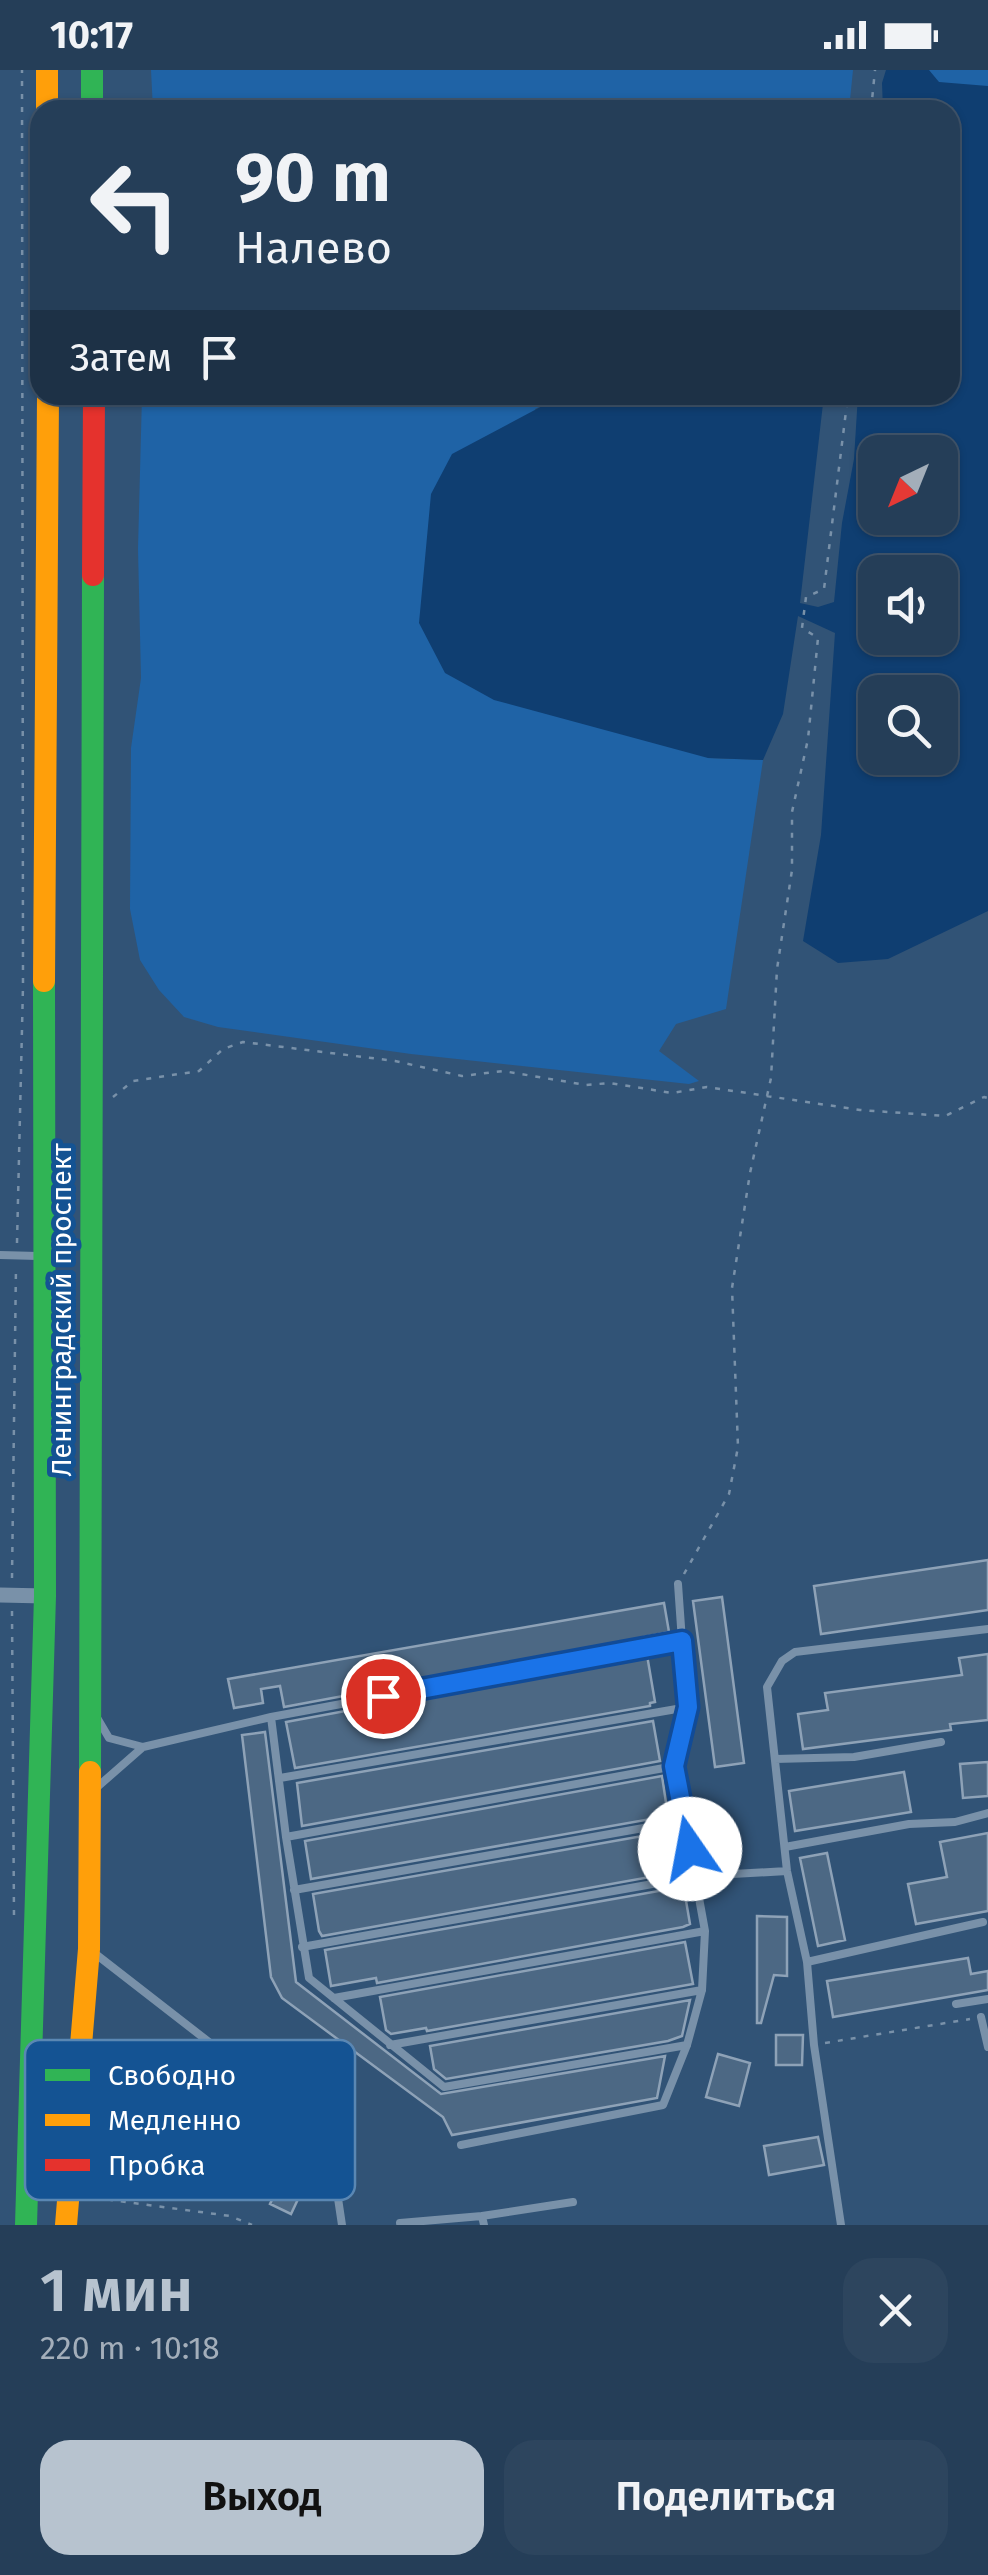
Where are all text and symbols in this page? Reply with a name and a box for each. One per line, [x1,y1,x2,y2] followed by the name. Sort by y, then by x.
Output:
[50,12,133,58] text: 10:17
[235,136,391,220] text: 90 m
[70,140,200,270] icon: left
[235,221,392,275] text: Налево
[192,330,247,385] icon: arrive
[70,335,172,381] text: Затем
[858,435,958,535] north arrow
[858,435,958,775] map controls
[858,555,958,655] button: sound
[858,675,958,775] button: search
[45,1143,78,1477] street label: Ленинградский проспект
[341,1654,426,1739] pin
[356,1669,411,1724] icon: arrive
[638,1797,742,1901] position arrow
[25,2040,355,2200] legend
[108,2059,236,2092] text: Свободно
[108,2104,241,2137] text: Медленно
[108,2149,205,2182] text: Пробка
[40,2255,193,2327] text: 1 мин
[843,2258,948,2363] button: close
[40,2329,220,2367] text: 220 m · 10:18
[40,2440,484,2555] button: Выход
[504,2440,948,2555] button: Поделиться

